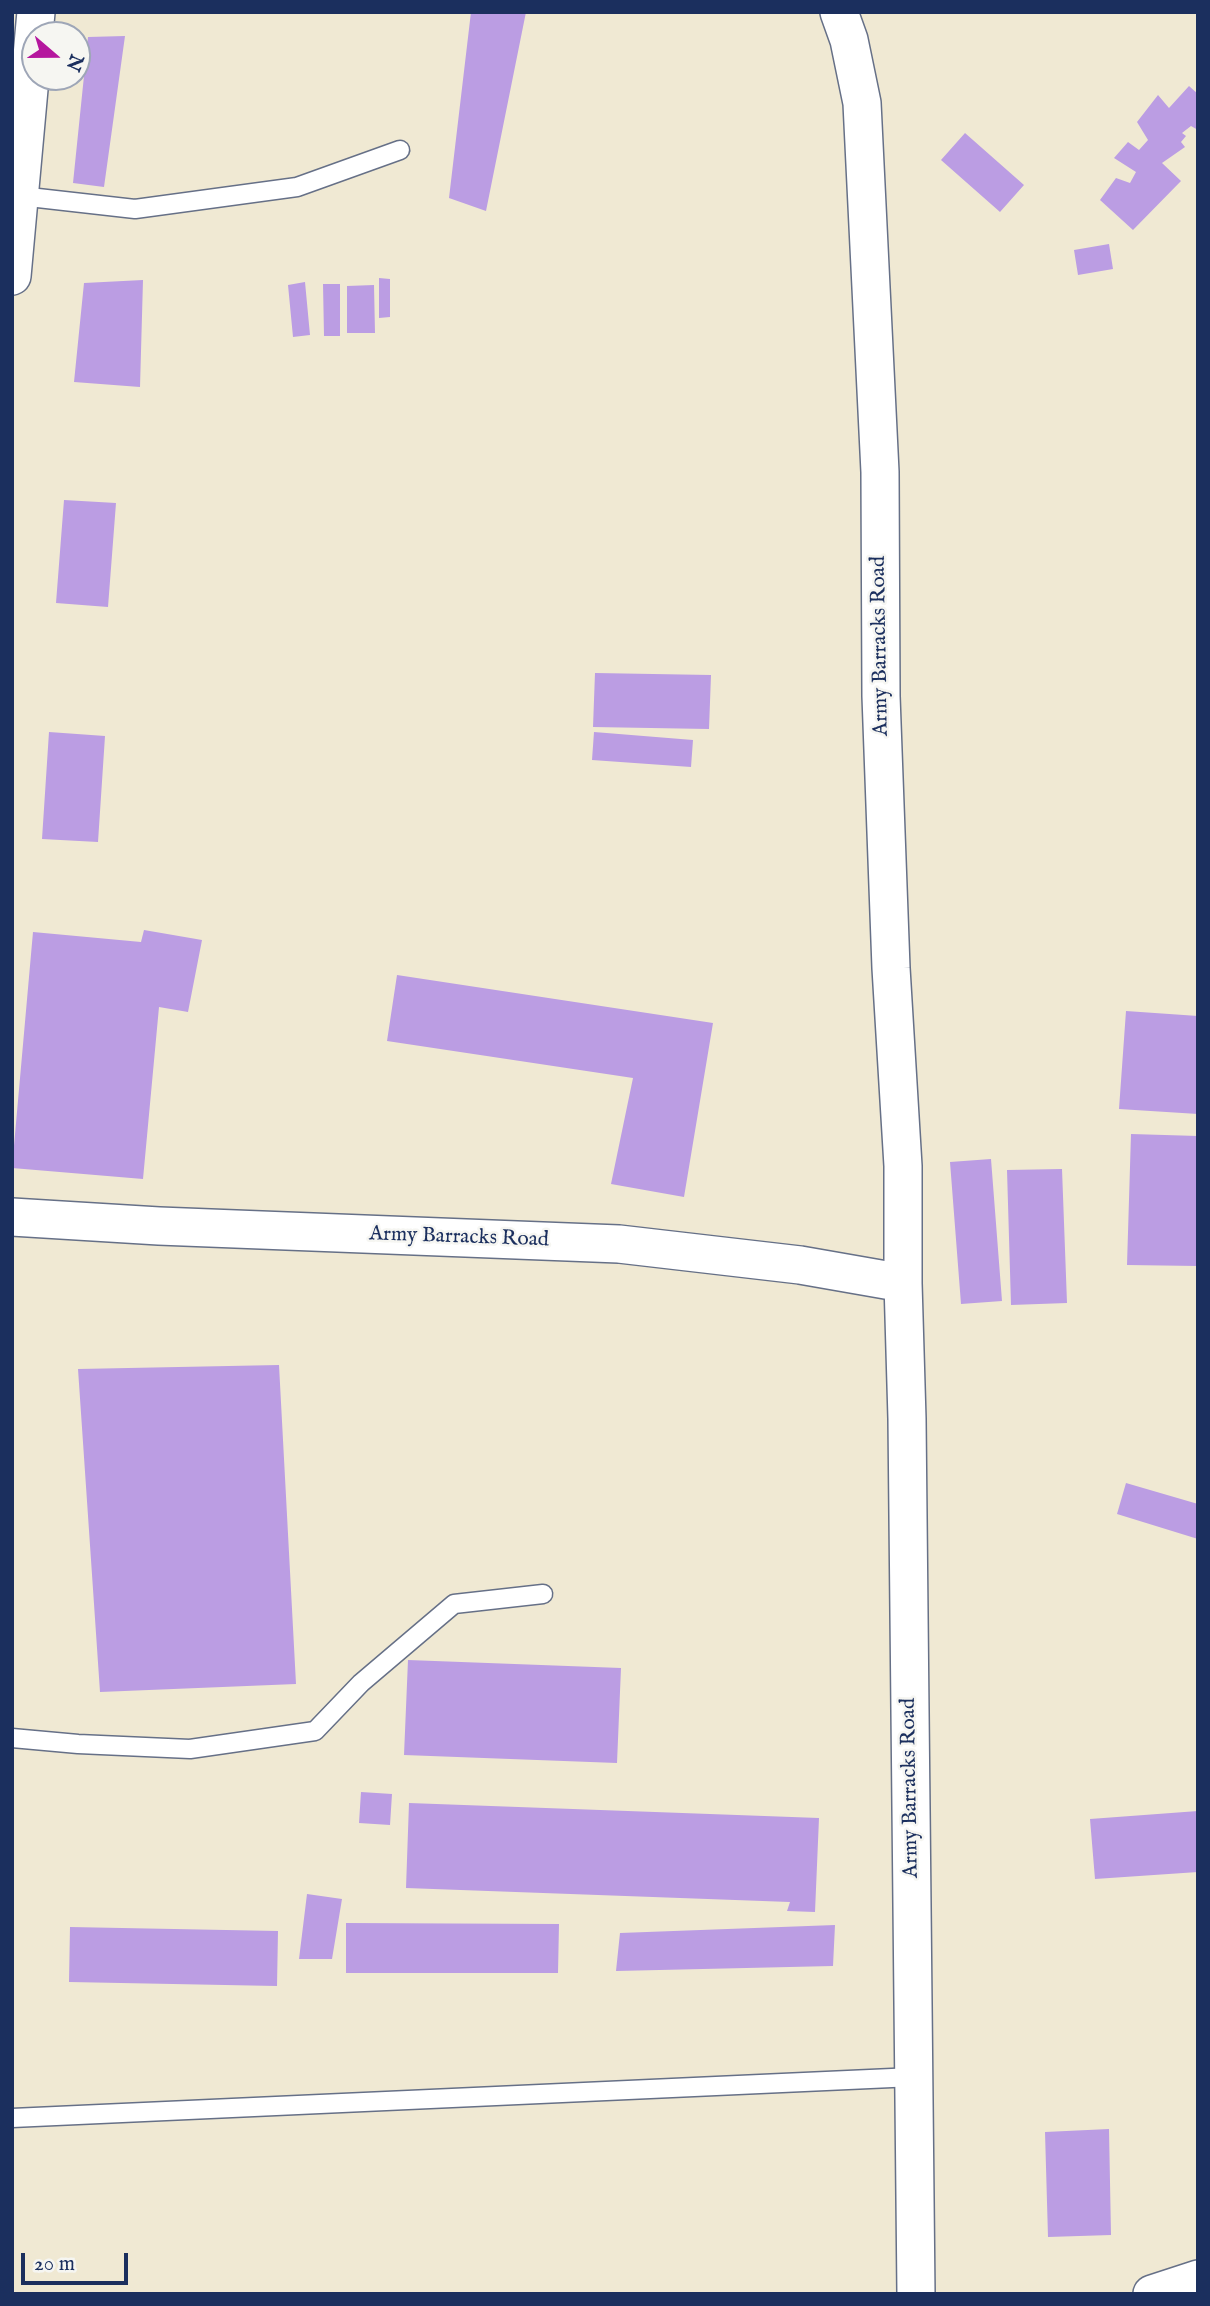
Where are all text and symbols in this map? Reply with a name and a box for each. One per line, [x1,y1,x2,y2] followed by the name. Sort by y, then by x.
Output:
[21,21,91,91] north arrow
[60,51,88,74] text: N
[867,556,895,736] street label: Army Barracks Road
[369,1222,549,1254] street label: Army Barracks Road
[897,1698,925,1878] street label: Army Barracks Road
[24,2240,131,2284] scale bar
[34,2251,75,2278] text: 20 m

